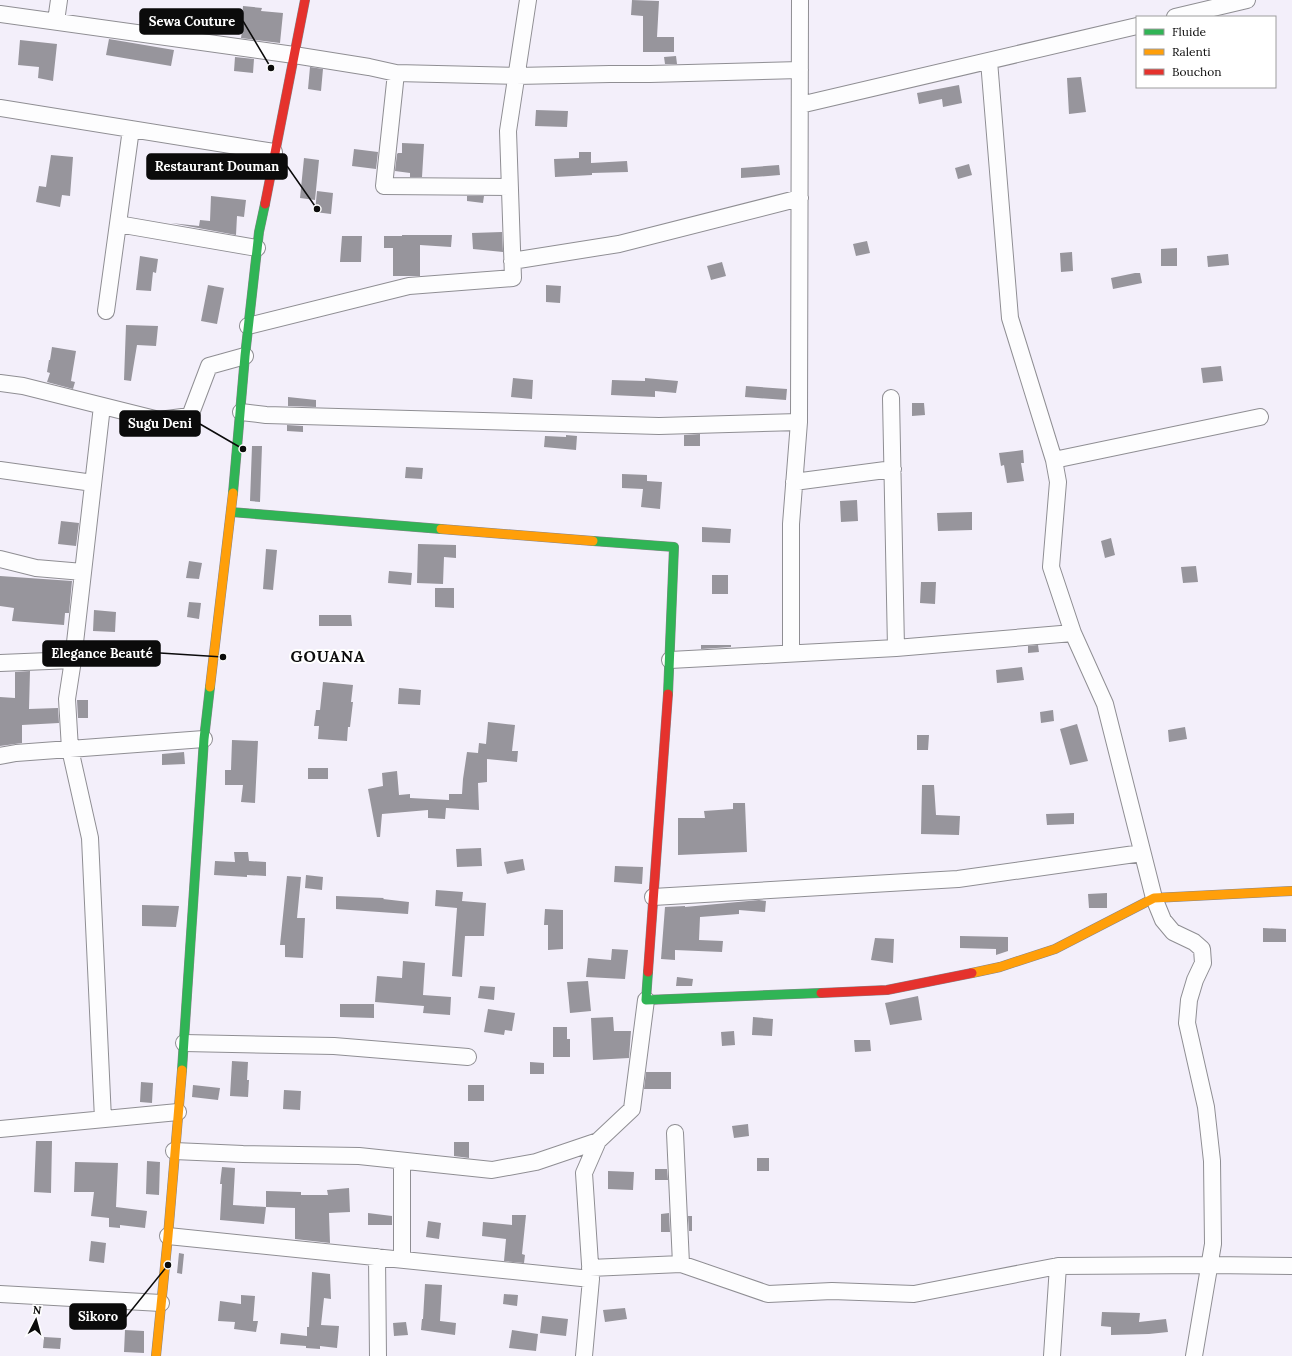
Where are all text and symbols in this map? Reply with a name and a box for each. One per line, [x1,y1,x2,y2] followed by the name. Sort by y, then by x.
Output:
[140,9,243,34] callout: Sewa Couture
[149,13,235,30] text: Sewa Couture
[1136,16,1276,88] legend
[1172,24,1207,39] text: Fluide
[1172,44,1211,59] text: Ralenti
[1172,64,1222,79] text: Bouchon
[147,154,287,179] callout: Restaurant Douman
[155,158,280,175] text: Restaurant Douman
[120,411,200,436] callout: Sugu Deni
[128,415,192,432] text: Sugu Deni
[43,641,160,666] callout: Elegance Beauté
[51,645,153,662] text: Elegance Beauté
[290,646,366,666] district label: GOUANA
[16,1300,56,1340] north arrow
[32,1303,42,1318] text: N
[70,1304,126,1329] callout: Sikoro
[78,1308,118,1325] text: Sikoro

